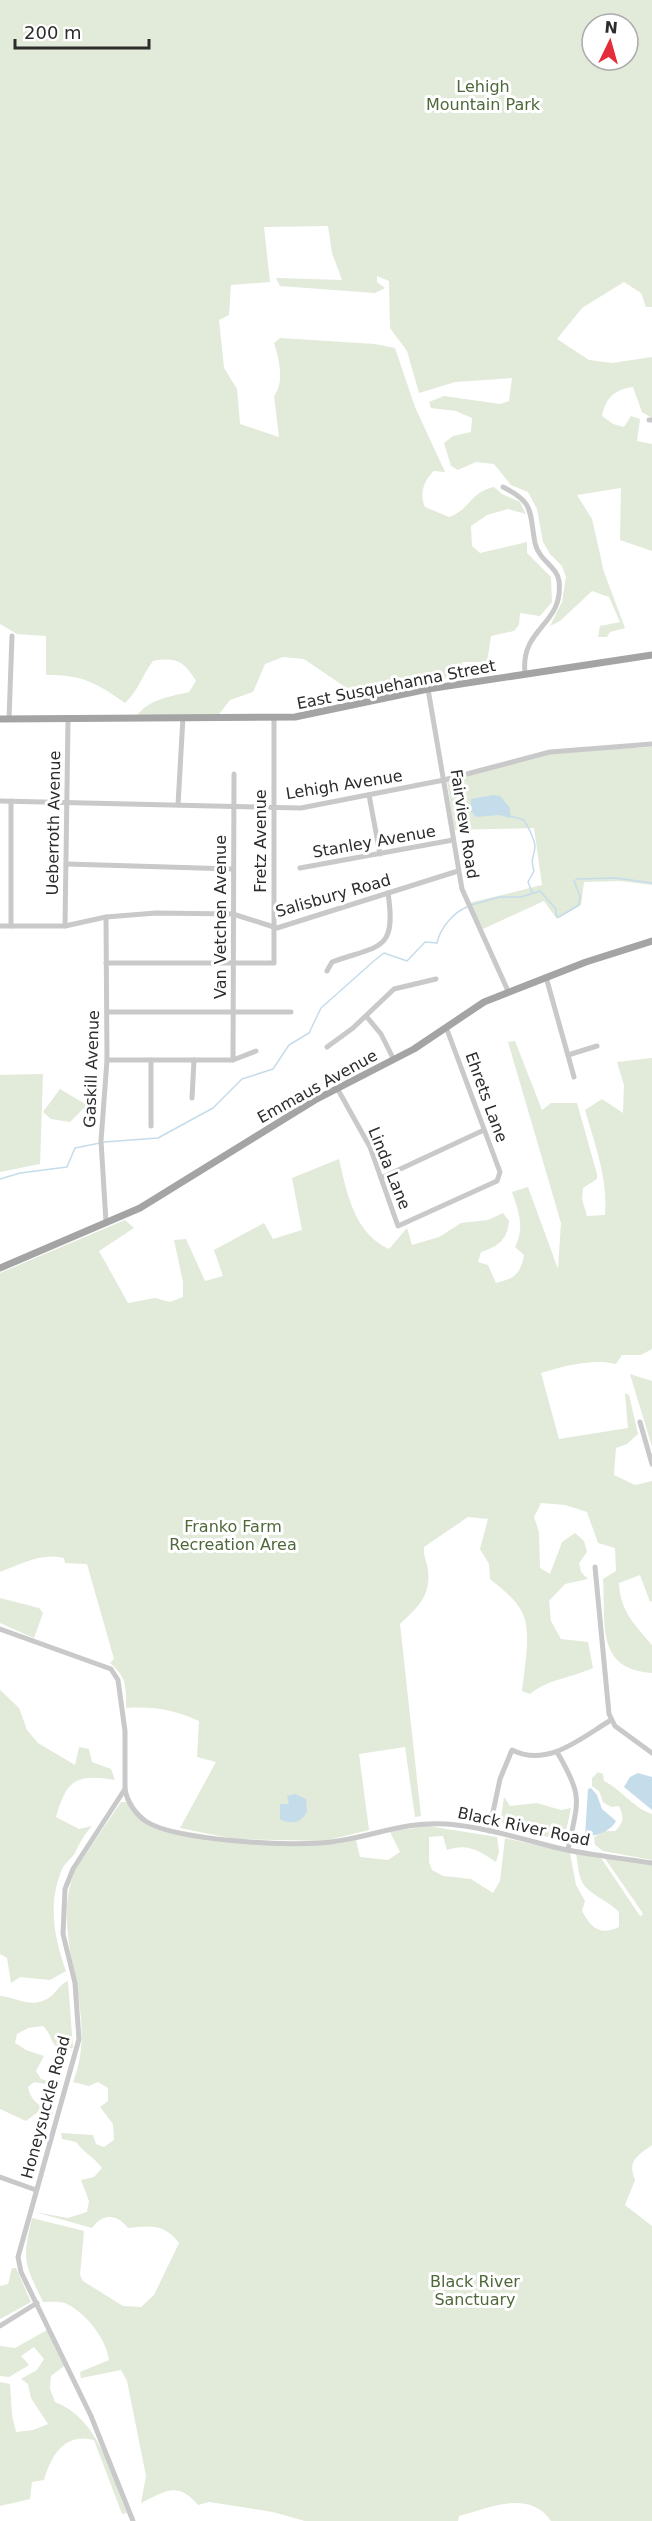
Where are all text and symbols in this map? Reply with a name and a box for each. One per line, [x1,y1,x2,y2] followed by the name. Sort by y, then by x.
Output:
[15,12,148,50] scale bar
[580,12,640,72] north arrow
[604,18,619,38] text: N
[24,22,82,43] text: 200 m
[426,77,541,114] park label: Lehigh Mountain Park
[295,656,497,713] street label: East Susquehanna Street
[43,750,64,896] street label: Ueberroth Avenue
[284,766,404,803] street label: Lehigh Avenue
[446,768,483,880] street label: Fairview Road
[251,789,270,893] street label: Fretz Avenue
[311,821,437,862] street label: Stanley Avenue
[211,835,230,999] street label: Van Vetchen Avenue
[273,870,393,921] street label: Salisbury Road
[80,1010,103,1128] street label: Gaskill Avenue
[254,1046,380,1127] street label: Emmaus Avenue
[461,1049,512,1145] street label: Ehrets Lane
[364,1124,415,1212] street label: Linda Lane
[169,1517,297,1554] park label: Franko Farm Recreation Area
[456,1803,592,1850] street label: Black River Road
[17,2034,74,2181] street label: Honeysuckle Road
[430,2272,520,2309] park label: Black River Sanctuary

